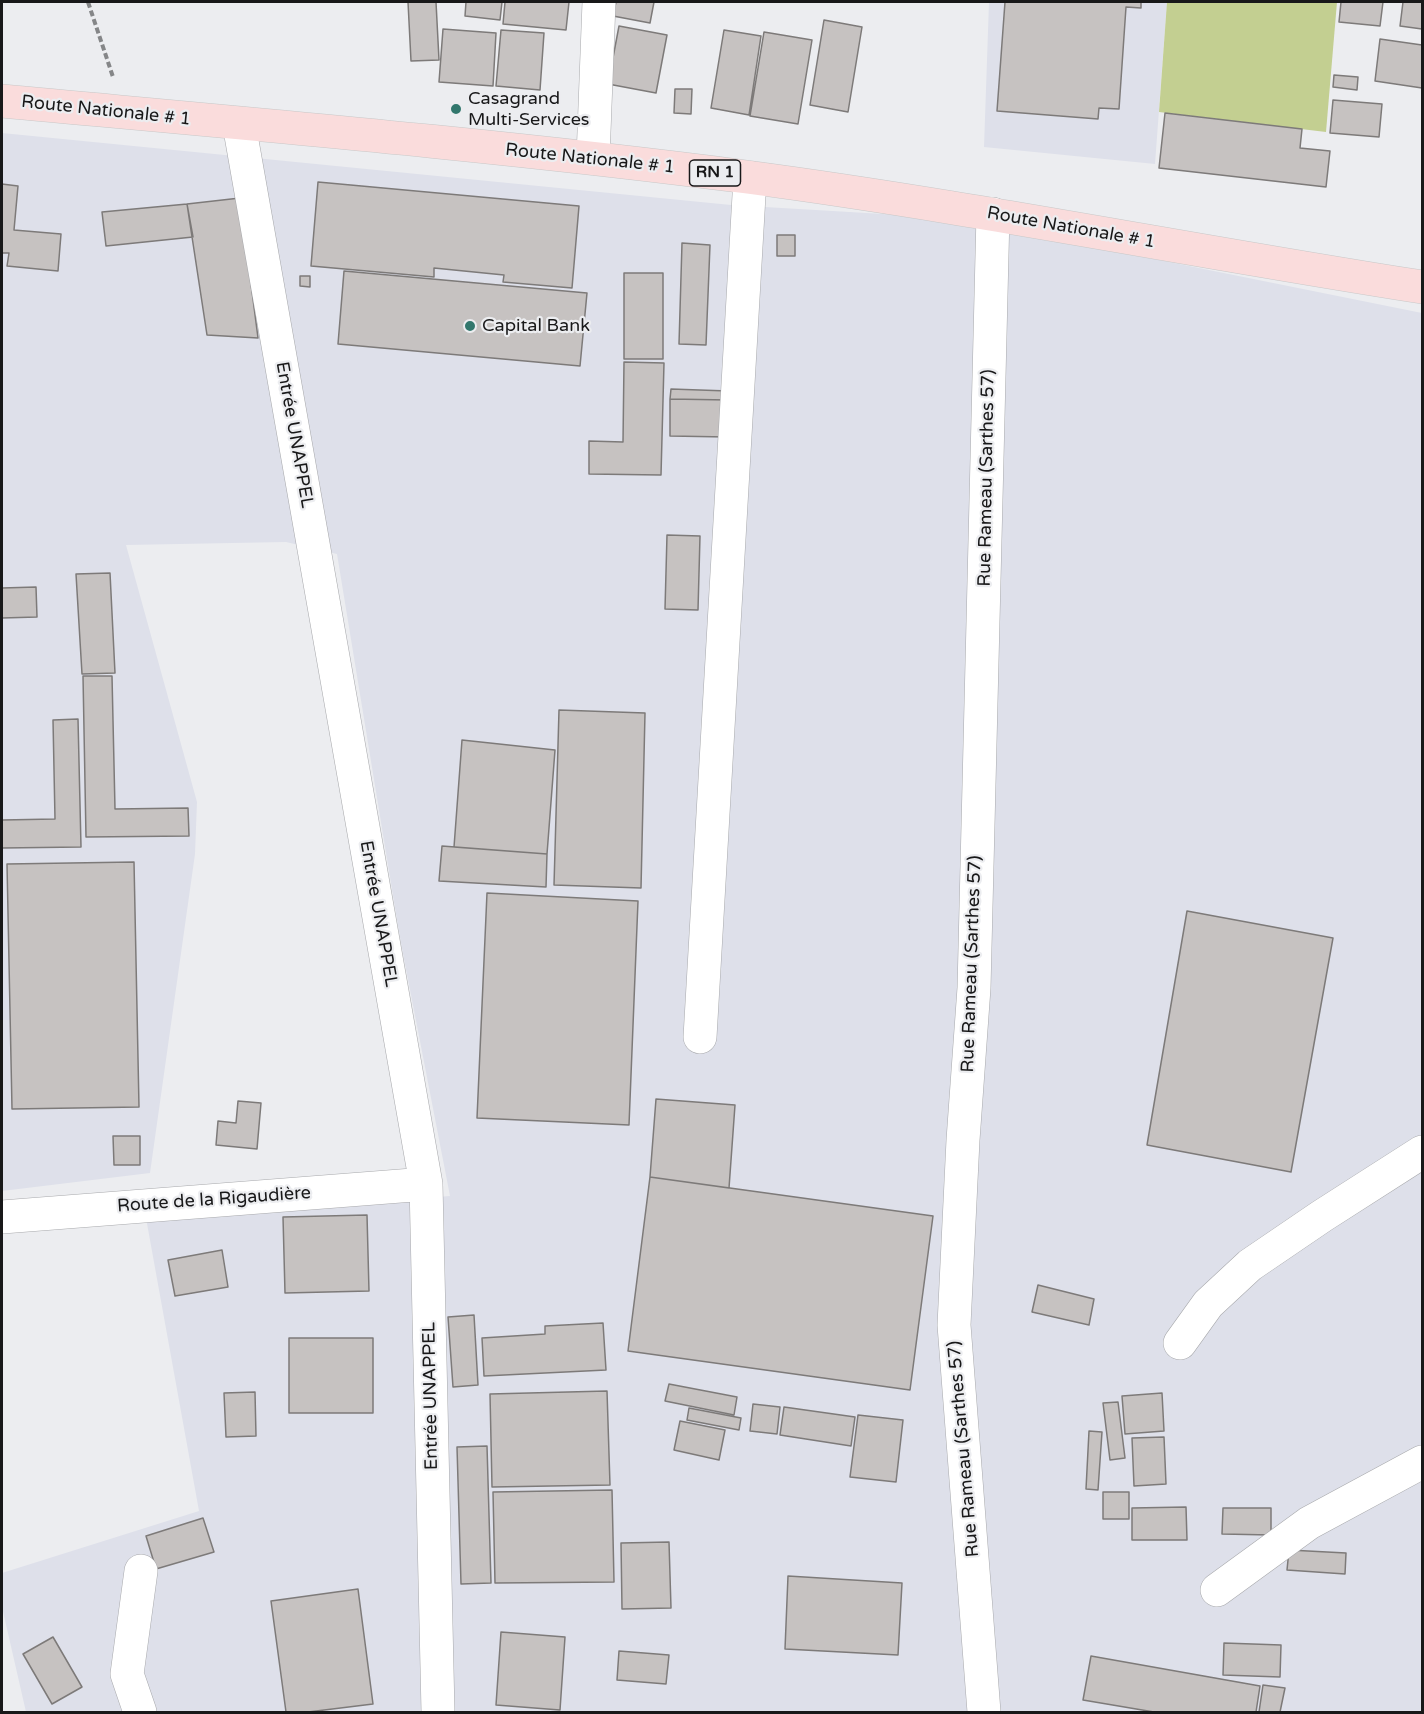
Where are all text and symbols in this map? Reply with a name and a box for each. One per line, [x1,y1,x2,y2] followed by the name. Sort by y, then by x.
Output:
[468,88,589,130] place label: Casagrand Multi-Services
[20,91,192,131] street label: Route Nationale # 1
[449,102,463,116] marker: Casagrand Multi-Services
[504,139,676,179] street label: Route Nationale # 1
[690,160,740,186] road number: RN 1
[985,203,1157,253] street label: Route Nationale # 1
[482,315,590,337] place label: Capital Bank
[463,319,477,333] marker: Capital Bank
[270,360,318,510] street label: Entrée UNAPPEL
[974,369,1000,587] street label: Rue Rameau (Sarthes 57)
[354,839,402,989] street label: Entrée UNAPPEL
[957,855,987,1073] street label: Rue Rameau (Sarthes 57)
[116,1182,312,1218] street label: Route de la Rigaudière
[419,1322,443,1470] street label: Entrée UNAPPEL
[944,1340,984,1558] street label: Rue Rameau (Sarthes 57)

